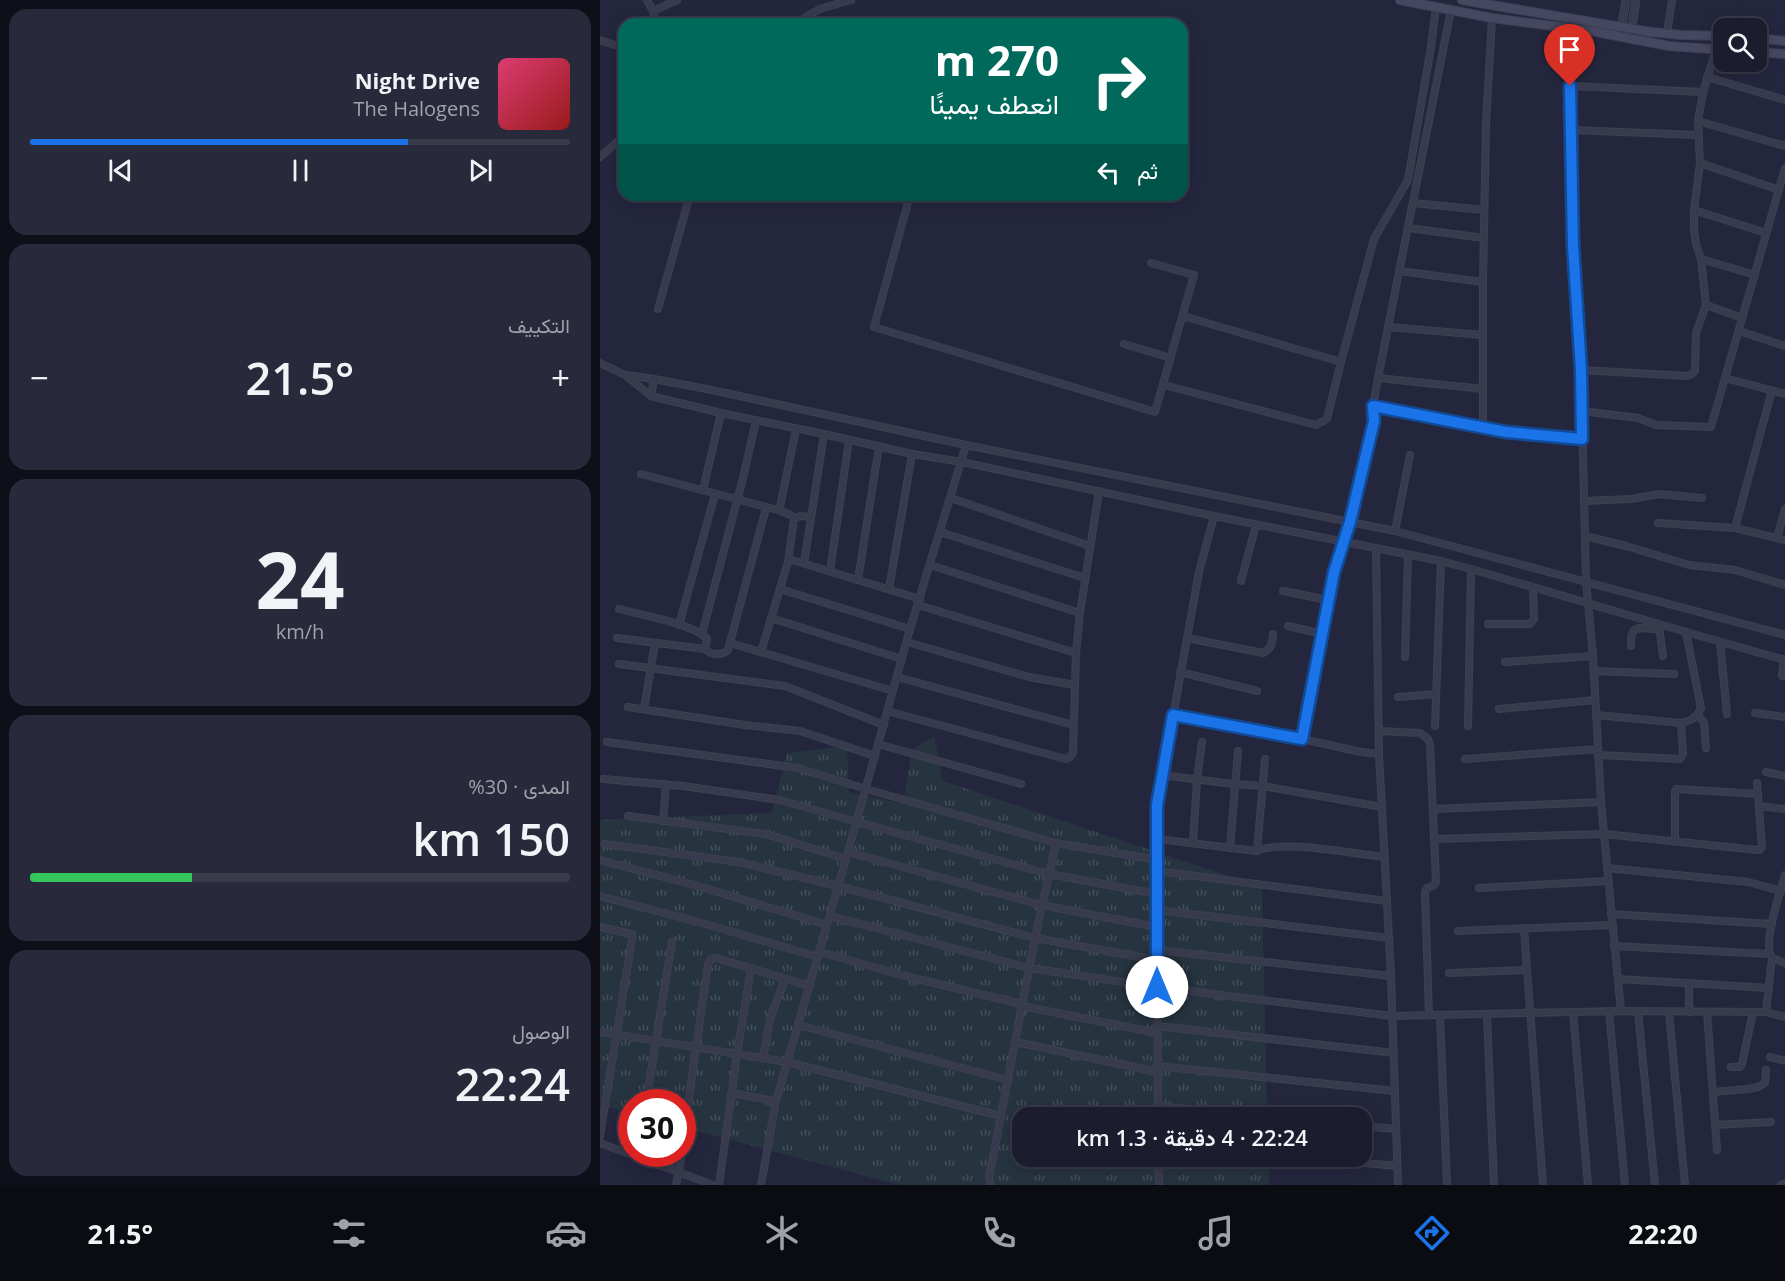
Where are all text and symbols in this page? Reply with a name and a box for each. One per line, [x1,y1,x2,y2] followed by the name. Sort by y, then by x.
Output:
[1713,18,1767,72] map controls
[1713,18,1767,72] button: search
[1544,24,1595,86] pin
[935,31,1059,88] text: 270 m
[1553,33,1586,66] icon: arrive
[1080,42,1158,120] icon: right
[355,65,480,95] text: Night Drive
[929,85,1059,122] text: انعطف يمينًا
[353,95,480,122] text: The Halogens
[104,154,137,187] icon: previous
[284,154,317,187] icon: pause
[464,154,497,187] icon: next
[1137,155,1158,185] text: ثم
[1092,156,1125,189] icon: left
[508,312,570,339] text: التكييف
[246,347,354,408] text: 21.5°
[30,355,49,400] text: −
[551,355,570,400] text: +
[255,526,345,632] text: 24
[276,618,324,645] text: km/h
[468,773,570,800] text: المدى · 30%
[412,808,570,869] text: 150 km
[1125,955,1189,1019] position arrow
[512,1018,570,1045] text: الوصول
[455,1053,570,1114] text: 22:24
[618,1089,696,1167] speed limit sign: 30
[1076,1122,1308,1152] text: 22:24 · 4 دقيقة · 1.3 km
[328,1212,370,1254] icon: filters
[545,1212,587,1254] icon: car
[761,1212,803,1254] icon: climate
[978,1212,1020,1254] icon: phone
[1195,1212,1237,1254] icon: music
[1411,1212,1453,1254] icon: directions
[87,1215,153,1252] text: 21.5°
[1628,1215,1698,1252] text: 22:20

